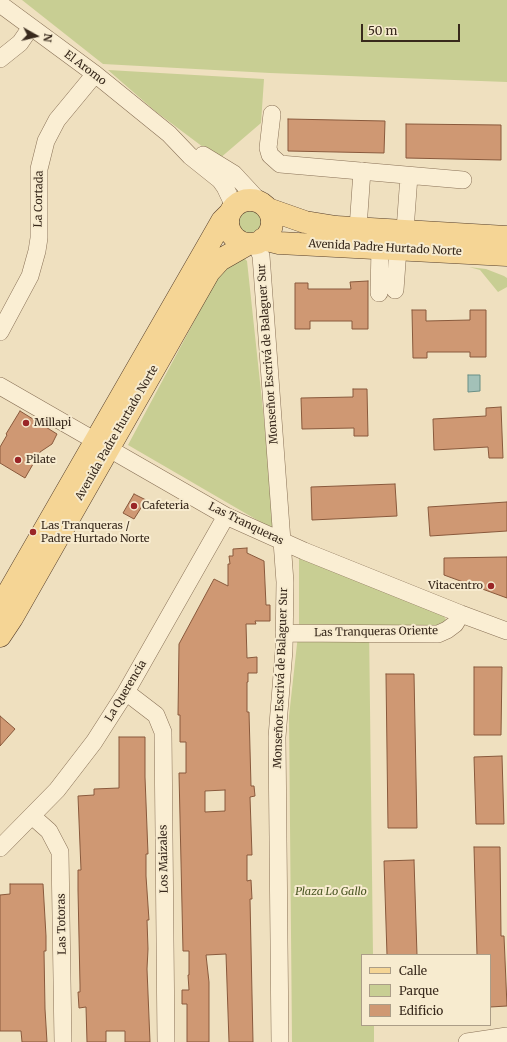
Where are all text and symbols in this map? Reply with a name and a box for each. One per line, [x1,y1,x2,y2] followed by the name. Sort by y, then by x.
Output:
[16,16,56,56] north arrow
[363,16,462,42] scale bar
[368,23,397,38] text: 50 m
[40,32,55,43] text: N
[61,48,109,88] street label: El Aromo
[32,170,46,228] street label: La Cortada
[308,237,462,259] street label: Avenida Padre Hurtado Norte
[255,263,281,445] street label: Monseñor Escrivá de Balaguer Sur
[73,363,161,503] street label: Avenida Padre Hurtado Norte
[34,416,71,430] place label: Millapi
[21,418,31,428] marker: Millapi
[26,453,56,467] place label: Pilate
[13,455,23,465] marker: Pilate
[142,499,189,513] place label: Cafeteria
[206,500,286,548] street label: Las Tranqueras
[129,501,139,511] marker: Cafeteria
[41,519,150,545] place label: Las Tranqueras / Padre Hurtado Norte
[28,527,38,537] marker: Las Tranqueras / Padre Hurtado Norte
[428,579,483,593] place label: Vitacentro
[486,581,496,591] marker: Vitacentro
[271,587,291,769] street label: Monseñor Escrivá de Balaguer Sur
[314,624,438,640] street label: Las Tranqueras Oriente
[103,658,149,724] street label: La Querencia
[157,825,171,893] street label: Los Maizales
[295,885,367,899] park label: Plaza Lo Gallo
[55,893,69,955] street label: Las Totoras
[361,954,491,1026] legend
[399,963,427,978] text: Calle
[399,983,439,998] text: Parque
[399,1003,443,1018] text: Edificio

